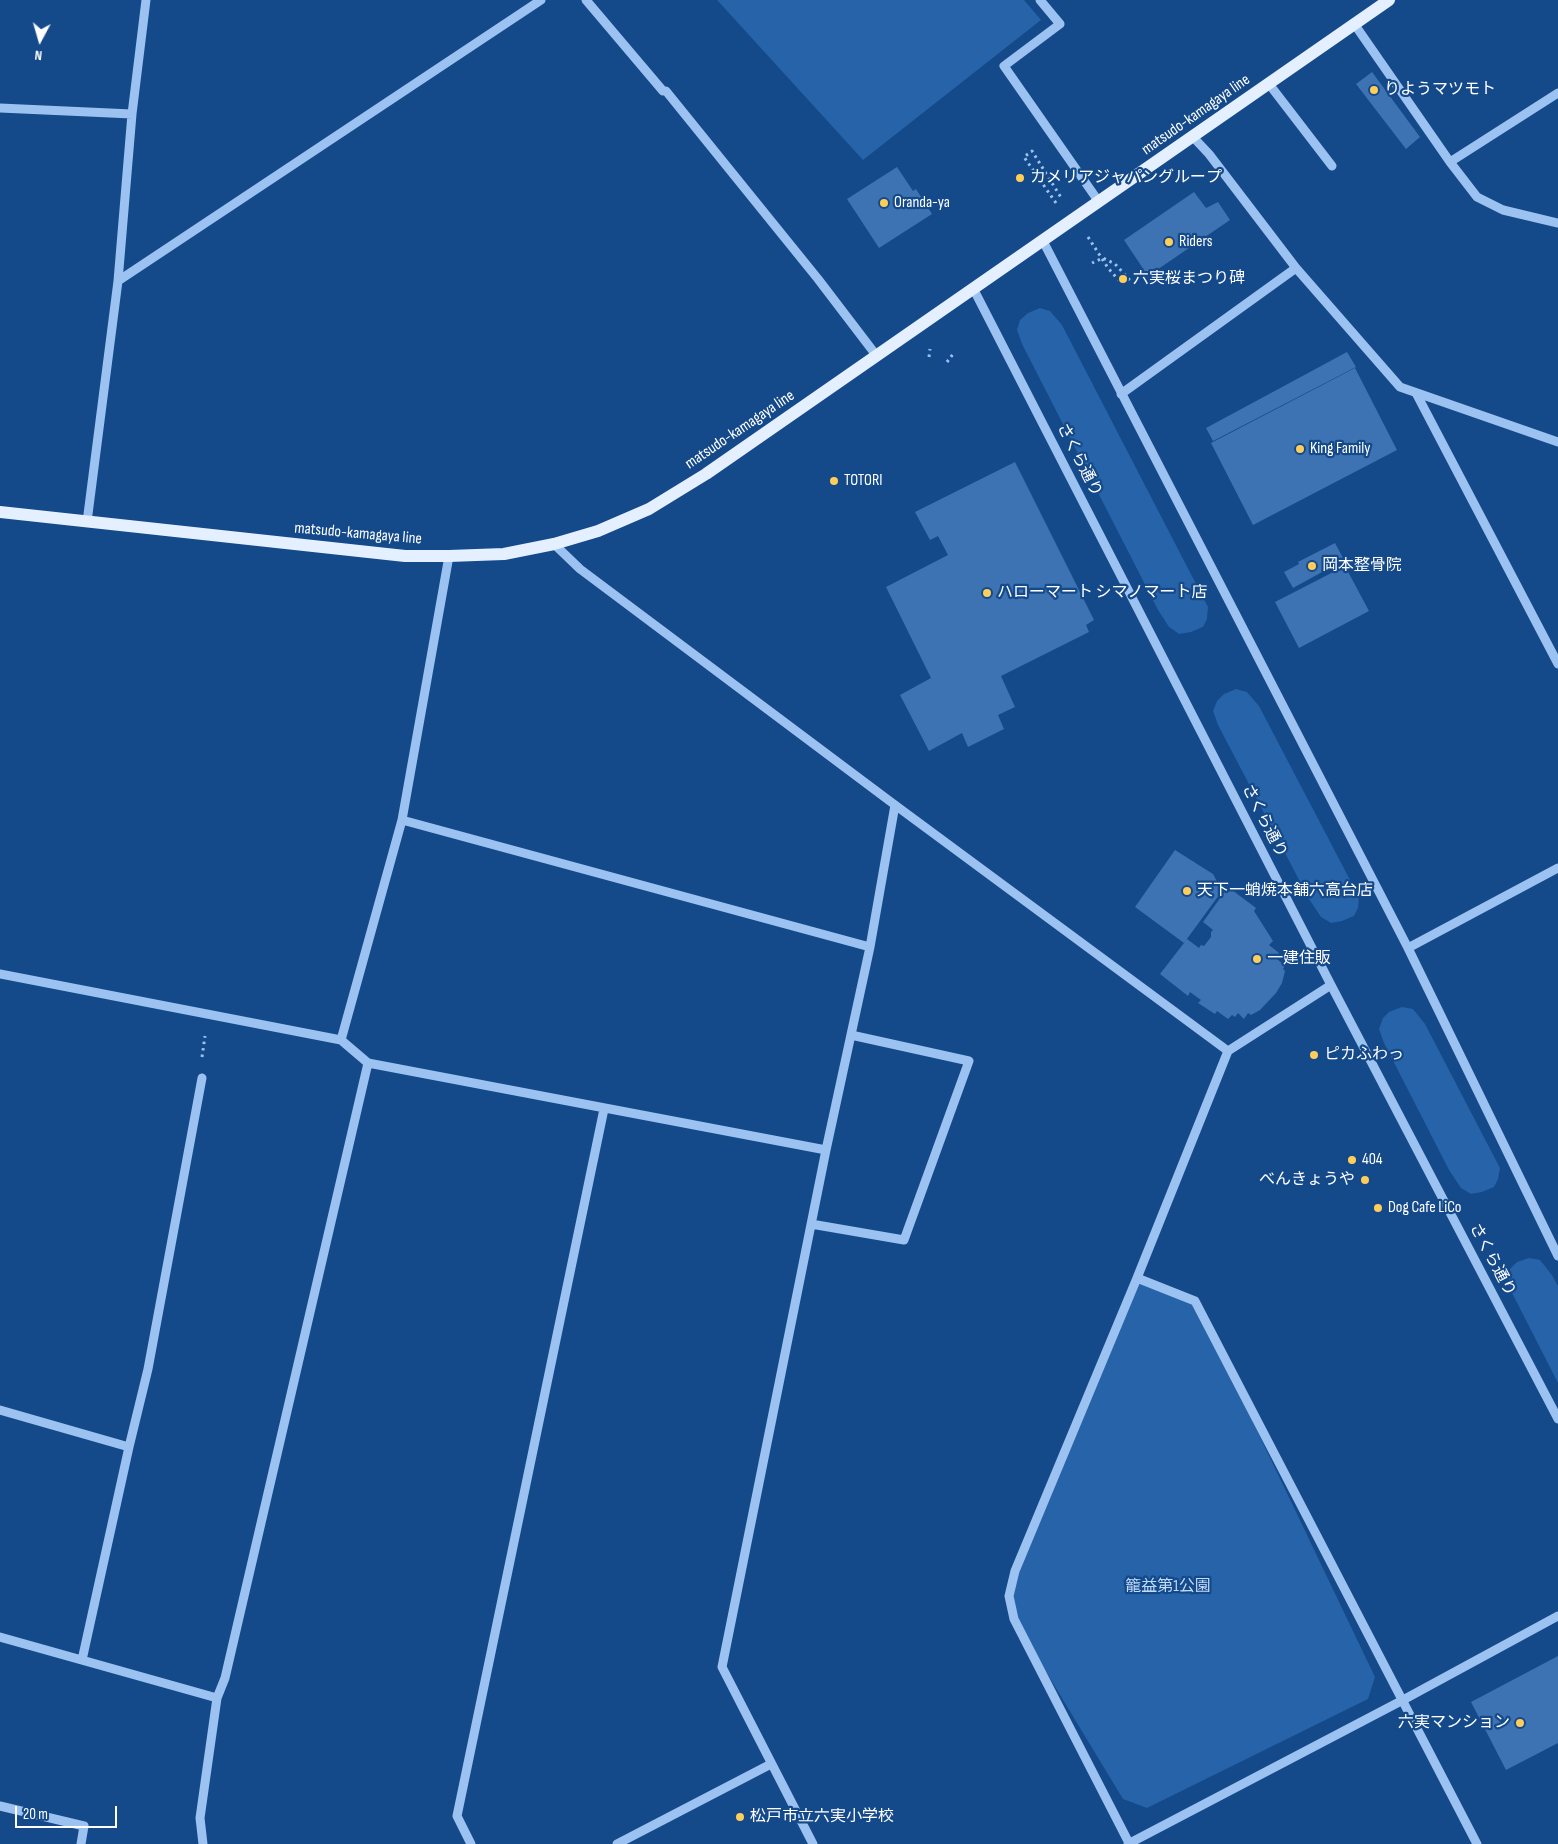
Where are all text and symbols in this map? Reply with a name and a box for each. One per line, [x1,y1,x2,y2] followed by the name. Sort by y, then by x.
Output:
[15,15,65,65] north arrow
[34,47,43,64] text: N
[1138,70,1254,160] street label: matsudo-kamagaya line
[1384,80,1496,100] place label: りようマツモト
[1368,84,1380,96] marker: りようマツモト
[1030,168,1222,188] place label: カメリアジャパングループ
[1014,172,1026,184] marker: カメリアジャパングループ
[894,193,950,213] place label: Oranda-ya
[878,197,890,209] marker: Oranda-ya
[1179,232,1213,252] place label: Riders
[1163,236,1175,248] marker: Riders
[1133,269,1245,289] place label: 六実桜まつり碑
[1117,273,1129,285] marker: 六実桜まつり碑
[682,386,798,474] street label: matsudo-kamagaya line
[1052,420,1106,500] street label: さくら通り
[1310,439,1370,459] place label: King Family
[1294,443,1306,455] marker: King Family
[844,471,883,491] place label: TOTORI
[828,475,840,487] marker: TOTORI
[293,519,423,549] street label: matsudo-kamagaya line
[1322,556,1402,576] place label: 岡本整骨院
[1306,560,1318,572] marker: 岡本整骨院
[997,583,1208,603] place label: ハローマート シマノマート店
[981,587,993,599] marker: ハローマート シマノマート店
[1237,781,1291,861] street label: さくら通り
[1197,881,1373,901] place label: 天下一蛸焼本舗六高台店
[1181,885,1193,897] marker: 天下一蛸焼本舗六高台店
[1267,949,1331,969] place label: 一建住販
[1251,953,1263,965] marker: 一建住販
[1324,1045,1404,1065] place label: ピカふわっ
[1308,1049,1320,1061] marker: ピカふわっ
[1362,1150,1383,1170] place label: 404
[1346,1154,1358,1166] marker: 404
[1259,1170,1355,1190] place label: べんきょうや
[1359,1174,1371,1186] marker: べんきょうや
[1388,1198,1461,1218] place label: Dog Cafe LiCo
[1372,1202,1384,1214] marker: Dog Cafe LiCo
[1465,1220,1519,1300] street label: さくら通り
[1125,1577,1211,1597] park label: 籠益第1公園
[1398,1713,1510,1733] place label: 六実マンション
[1514,1717,1526,1729] marker: 六実マンション
[18,1796,120,1828] scale bar
[23,1805,48,1824] text: 20 m
[750,1807,894,1827] place label: 松戸市立六実小学校
[734,1811,746,1823] marker: 松戸市立六実小学校

